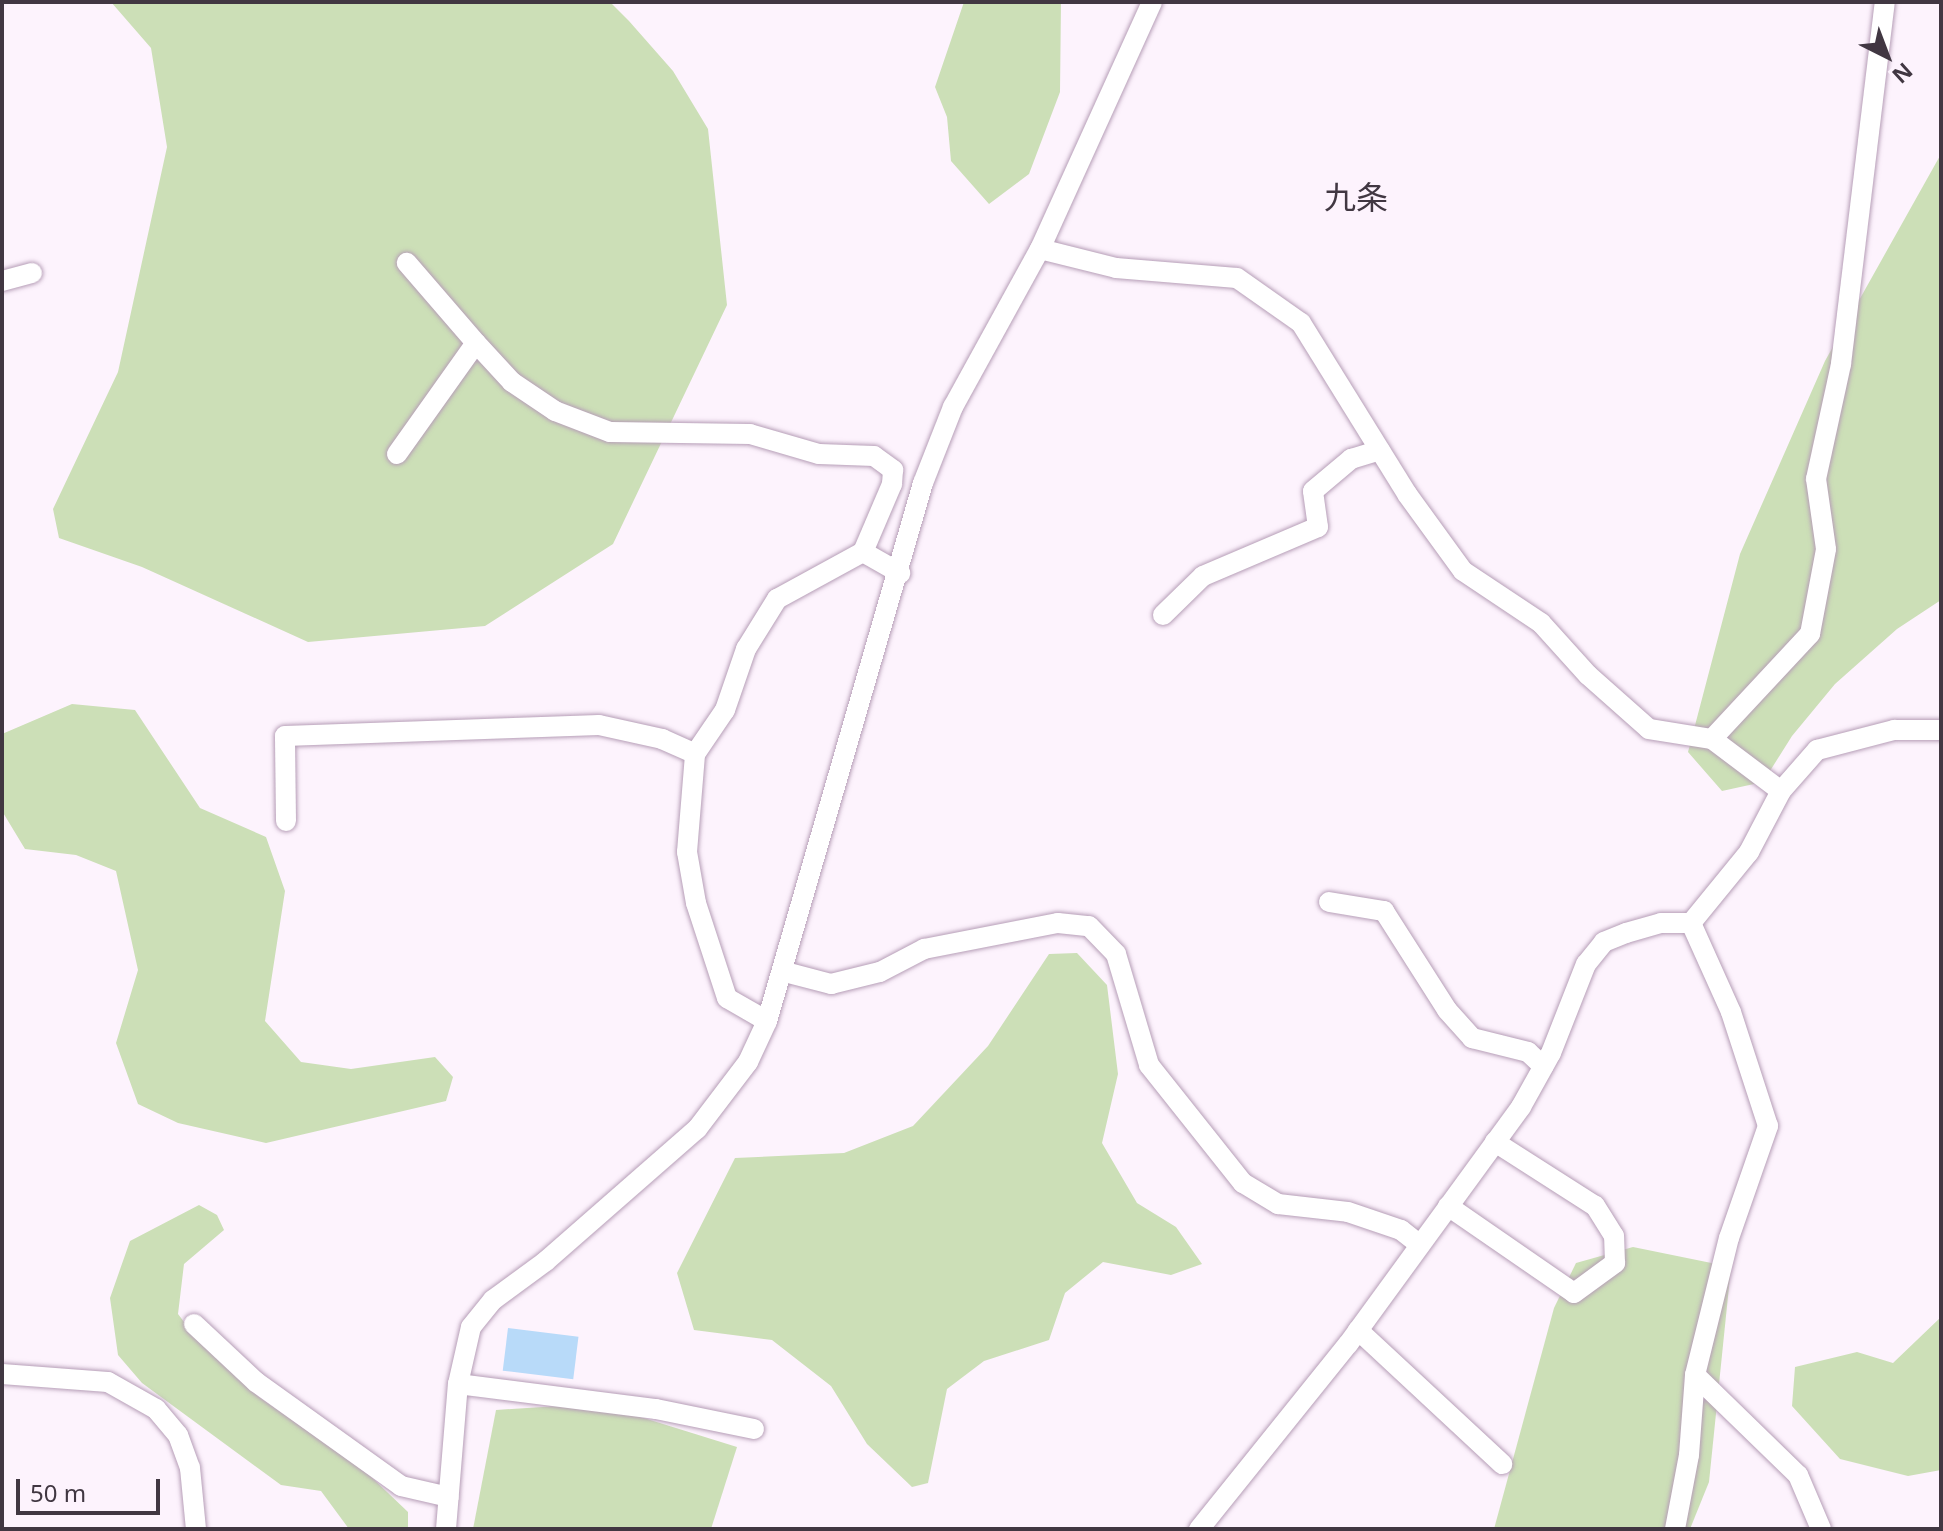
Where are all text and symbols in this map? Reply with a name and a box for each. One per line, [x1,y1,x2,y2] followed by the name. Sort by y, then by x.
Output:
[1847,16,1927,96] north arrow
[1886,57,1920,91] text: N
[1324,178,1388,216] district label: 九条
[20,1463,164,1513] scale bar
[30,1476,86,1509] text: 50 m

